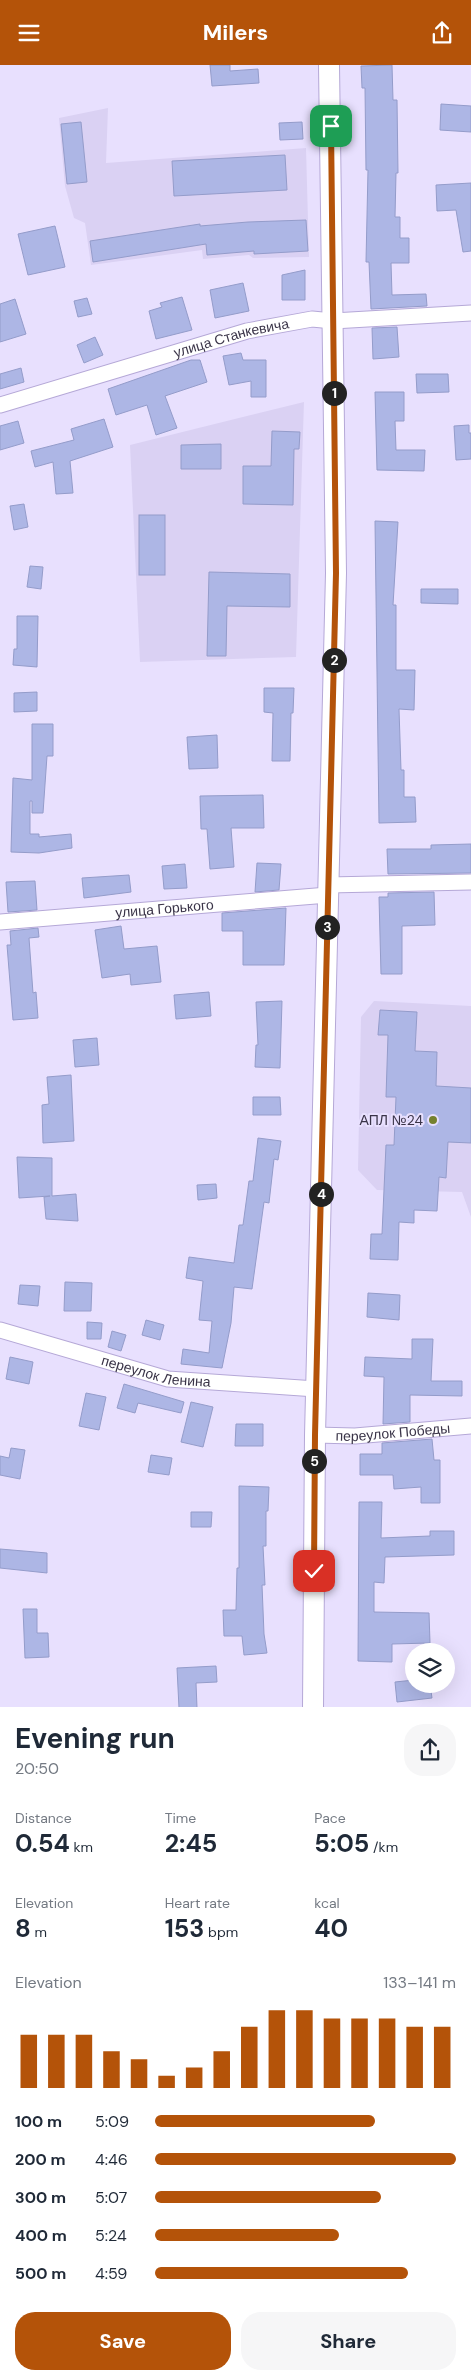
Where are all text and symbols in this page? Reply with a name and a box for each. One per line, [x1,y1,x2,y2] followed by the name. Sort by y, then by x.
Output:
[203,18,268,47] text: Milers
[15,19,43,47] icon: menu
[428,19,456,47] icon: share
[310,105,352,147] pin
[317,112,345,140] icon: arrive
[171,314,291,361] street label: улица Станкевича
[322,381,346,405] pin: 1
[332,384,337,402] text: 1
[322,647,346,673] pin: 2
[330,651,339,669] text: 2
[115,895,214,921] street label: улица Горького
[314,915,340,939] pin: 3
[323,918,332,936] text: 3
[360,1111,423,1129] place label: АПЛ №24
[427,1114,439,1126] marker: АПЛ №24
[308,1181,334,1207] pin: 4
[317,1185,326,1203] text: 4
[99,1351,212,1391] street label: переулок Ленина
[335,1419,451,1445] street label: переулок Победы
[302,1449,326,1473] pin: 5
[310,1452,319,1470] text: 5
[293,1550,335,1592] pin
[300,1557,328,1585] icon: check
[405,1643,455,1693] map controls
[405,1643,455,1693] button: layers
[15,1720,175,1757] text: Evening run
[404,1724,456,1776] button: share
[15,1758,59,1779] text: 20:50
[15,1809,72,1827] text: Distance
[165,1809,196,1827] text: Time
[314,1809,346,1827] text: Pace
[15,1827,70,1860] text: 0.54
[165,1827,217,1860] text: 2:45
[314,1827,369,1860] text: 5:05
[70,1838,93,1856] text: km
[369,1838,398,1856] text: /km
[15,1894,73,1912] text: Elevation
[165,1894,230,1912] text: Heart rate
[314,1894,340,1912] text: kcal
[15,1912,31,1945] text: 8
[165,1912,204,1945] text: 153
[314,1912,348,1945] text: 40
[31,1923,47,1941] text: m
[204,1923,238,1941] text: bpm
[15,1972,82,1993] text: Elevation
[383,1972,456,1993] text: 133–141 m
[15,2111,62,2132] text: 100 m
[95,2111,129,2132] text: 5:09
[15,2149,66,2170] text: 200 m
[95,2149,128,2170] text: 4:46
[15,2187,66,2208] text: 300 m
[95,2187,127,2208] text: 5:07
[15,2225,67,2246] text: 400 m
[95,2225,127,2246] text: 5:24
[15,2263,66,2284] text: 500 m
[95,2263,127,2284] text: 4:59
[15,2312,231,2370] button: Save
[241,2312,456,2370] button: Share

